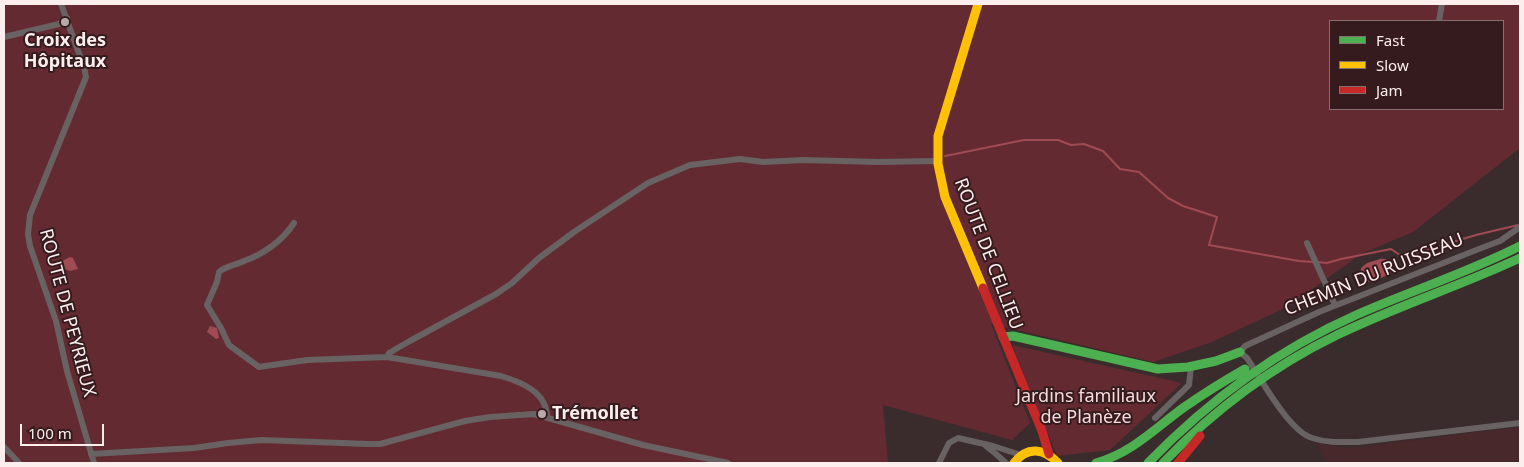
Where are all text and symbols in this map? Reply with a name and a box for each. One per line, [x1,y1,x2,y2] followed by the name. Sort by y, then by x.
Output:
[59,16,71,28] marker: Croix des Hôpitaux
[1329,20,1504,110] legend
[24,30,106,72] place label: Croix des Hôpitaux
[1376,30,1405,50] text: Fast
[1376,55,1409,75] text: Slow
[1376,80,1403,100] text: Jam
[949,175,1027,333] street label: ROUTE DE CELLIEU
[34,227,100,399] street label: ROUTE DE PEYRIEUX
[1281,229,1467,321] street label: CHEMIN DU RUISSEAU
[1016,386,1156,428] park label: Jardins familiaux de Planèze
[552,403,638,425] place label: Trémollet
[536,408,548,420] marker: Trémollet
[22,414,106,446] scale bar
[28,423,72,443] text: 100 m

